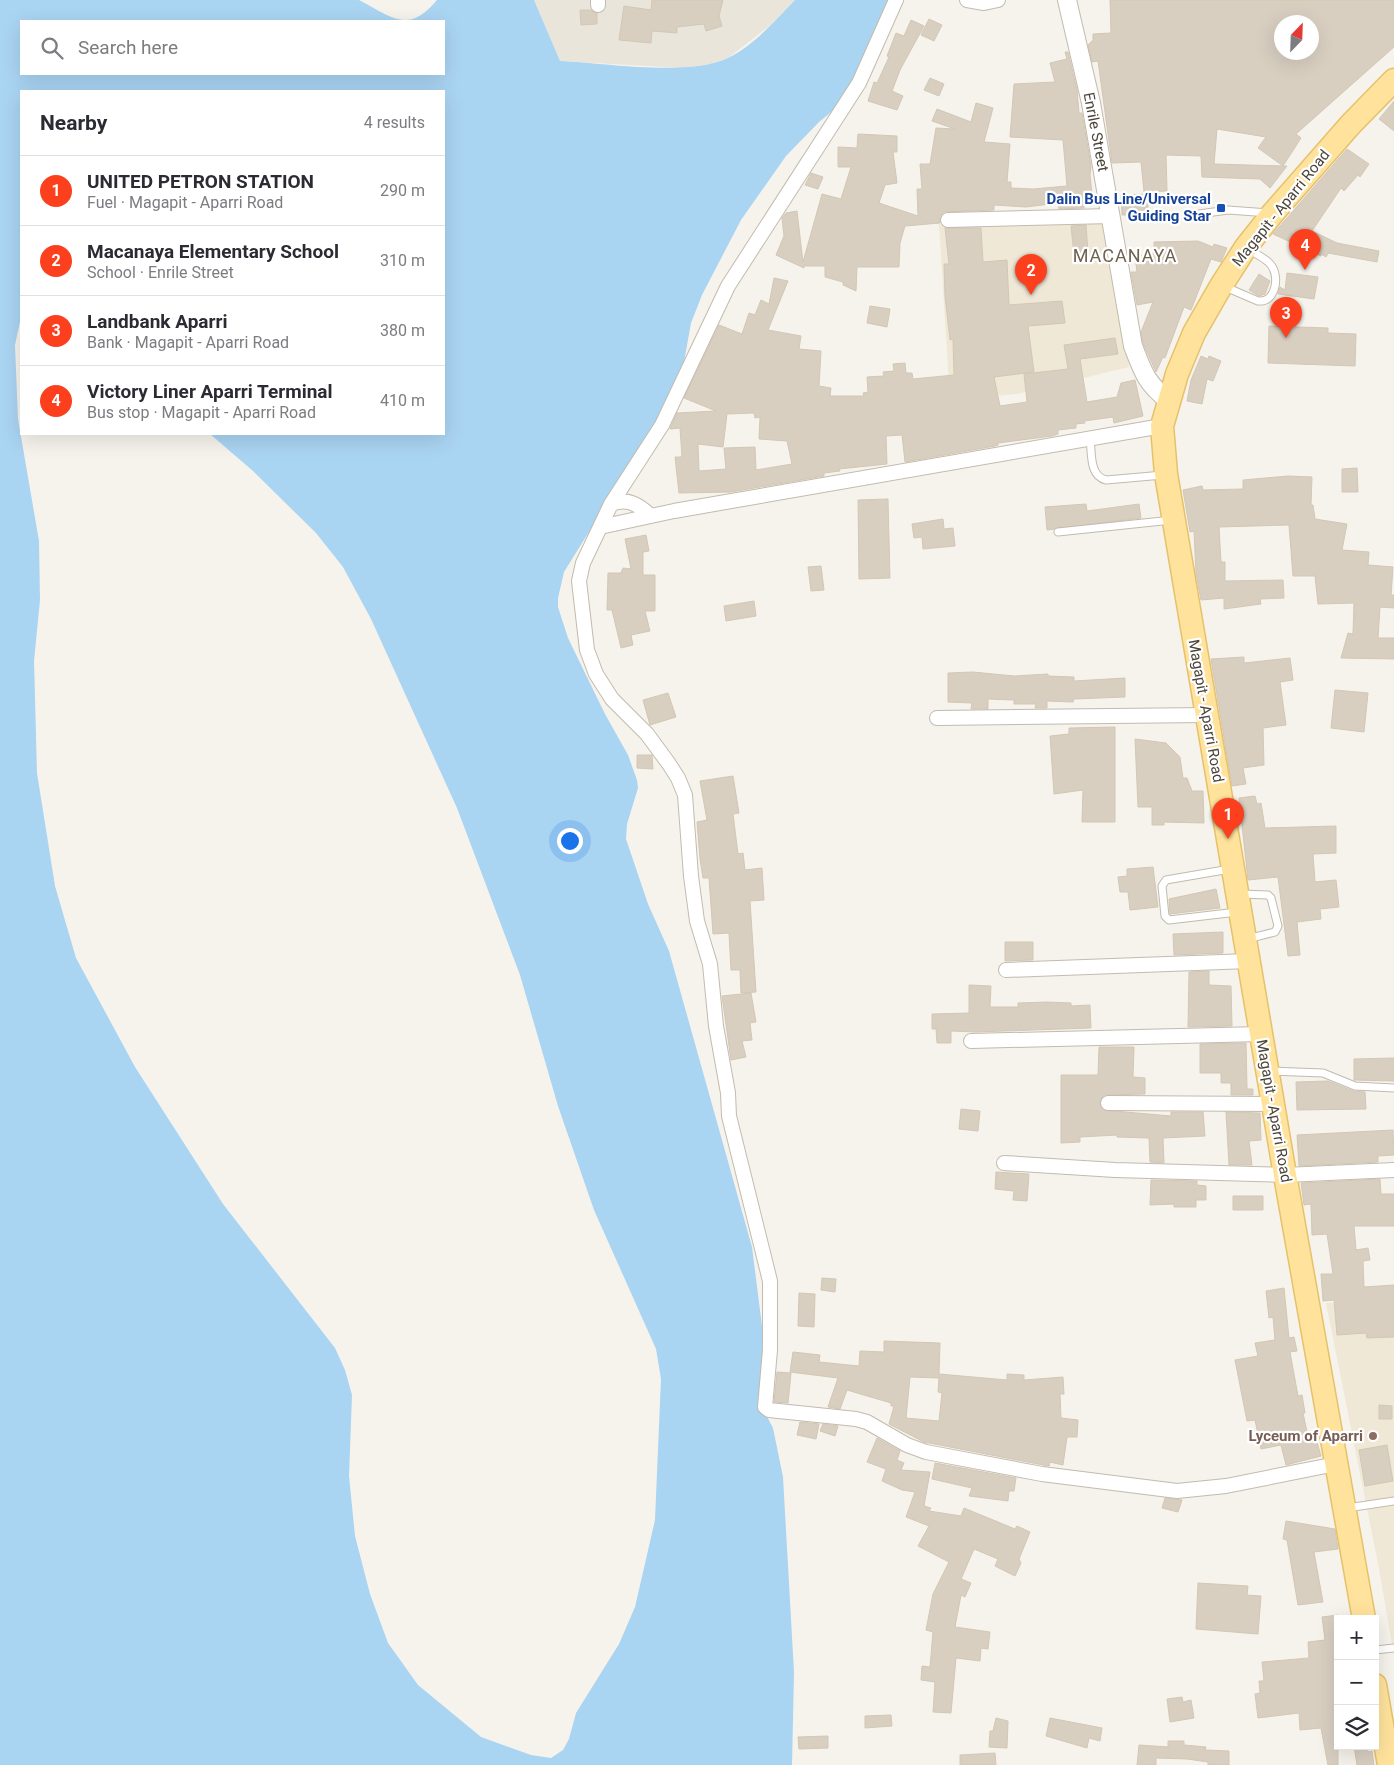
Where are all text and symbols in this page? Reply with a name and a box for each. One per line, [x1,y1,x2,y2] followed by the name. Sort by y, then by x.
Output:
[1274,15,1319,60] north arrow
[20,20,445,75] search box
[38,34,66,62] icon: search
[78,36,178,59] text: Search here
[1079,91,1113,173] street label: Enrile Street
[40,111,107,135] text: Nearby
[364,113,425,132] text: 4 results
[1228,146,1334,270] street label: Magapit - Aparri Road
[87,170,314,193] text: UNITED PETRON STATION
[51,181,61,200] text: 1
[380,181,425,200] text: 290 m
[1047,190,1211,225] place label: Dalin Bus Line/Universal Guiding Star
[87,193,283,212] text: Fuel · Magapit - Aparri Road
[1215,202,1227,214] marker: Dalin Bus Line/Universal Guiding Star
[1289,229,1321,270] pin: 4
[87,240,339,263] text: Macanaya Elementary School
[1073,245,1177,266] district label: MACANAYA
[51,251,61,270] text: 2
[380,251,425,270] text: 310 m
[1015,254,1047,295] pin: 2
[87,263,234,282] text: School · Enrile Street
[1270,297,1302,338] pin: 3
[87,310,227,333] text: Landbank Aparri
[51,321,61,340] text: 3
[380,321,425,340] text: 380 m
[87,333,289,352] text: Bank · Magapit - Aparri Road
[87,380,333,403] text: Victory Liner Aparri Terminal
[51,391,61,410] text: 4
[380,391,425,410] text: 410 m
[87,403,316,422] text: Bus stop · Magapit - Aparri Road
[1185,638,1227,784] street label: Magapit - Aparri Road
[1212,798,1244,839] pin: 1
[557,828,583,854] your location
[1253,1038,1295,1184] street label: Magapit - Aparri Road
[1248,1427,1363,1445] place label: Lyceum of Aparri
[1367,1430,1379,1442] marker: Lyceum of Aparri
[1334,1615,1379,1750] map controls
[1334,1615,1379,1660] button: +
[1334,1660,1379,1705] button: −
[1334,1705,1379,1750] button: layers

